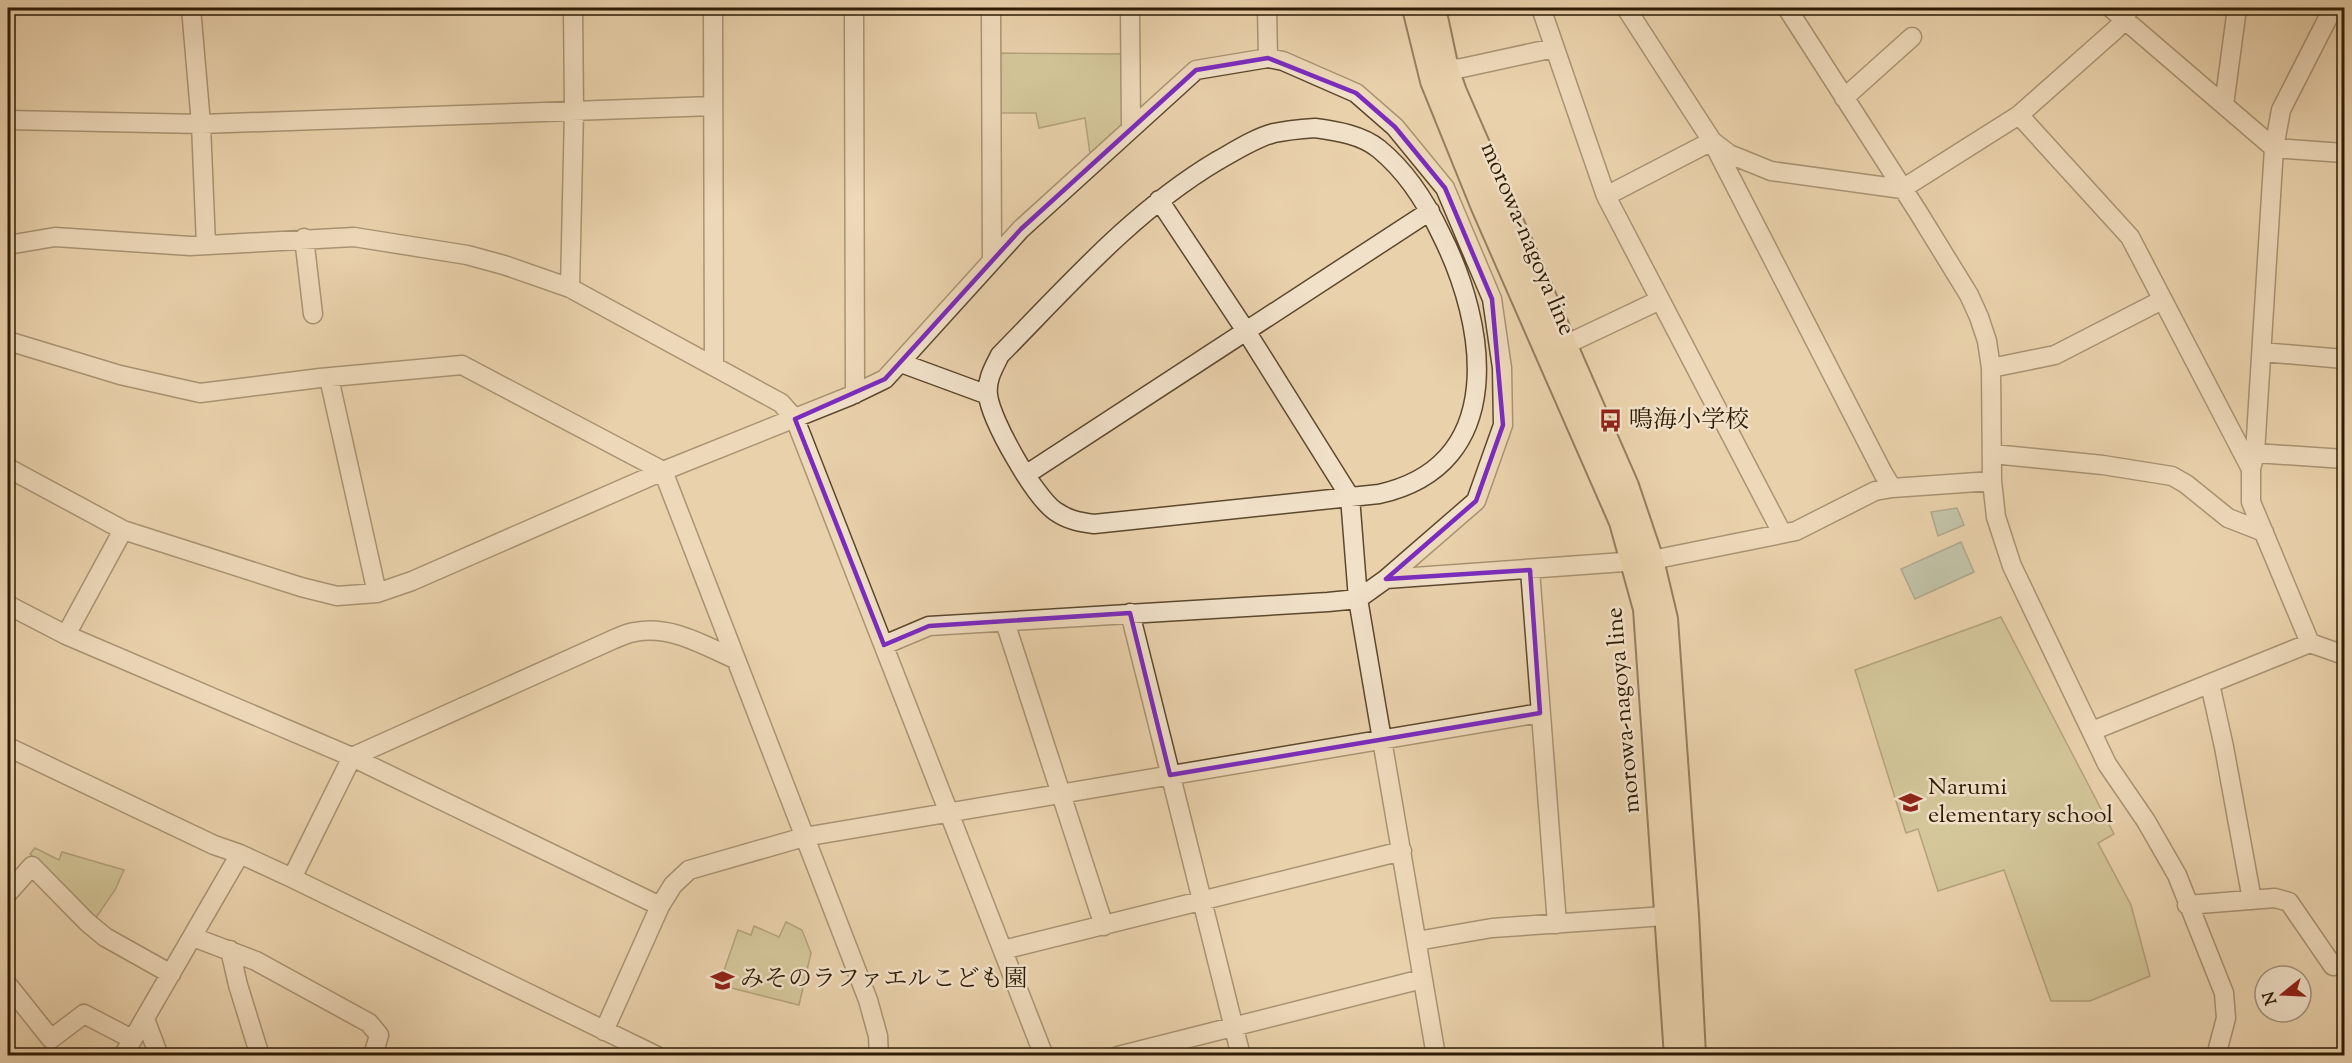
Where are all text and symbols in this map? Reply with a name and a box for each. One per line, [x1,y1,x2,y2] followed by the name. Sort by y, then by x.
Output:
[1471,137,1583,341] street label: morowa-nagoya line
[1629,404,1749,438] place label: 鳴海小学校
[1598,408,1624,434] bus stop icon: 鳴海小学校
[1598,606,1650,814] street label: morowa-nagoya line
[1928,771,2114,833] place label: Narumi elementary school
[1897,789,1923,815] school or university icon: Narumi elementary school
[740,963,1028,997] place label: みそのラファエルこども園
[2253,964,2313,1024] north arrow
[709,967,735,993] school or university icon: みそのラファエルこども園
[2258,988,2284,1007] text: N

